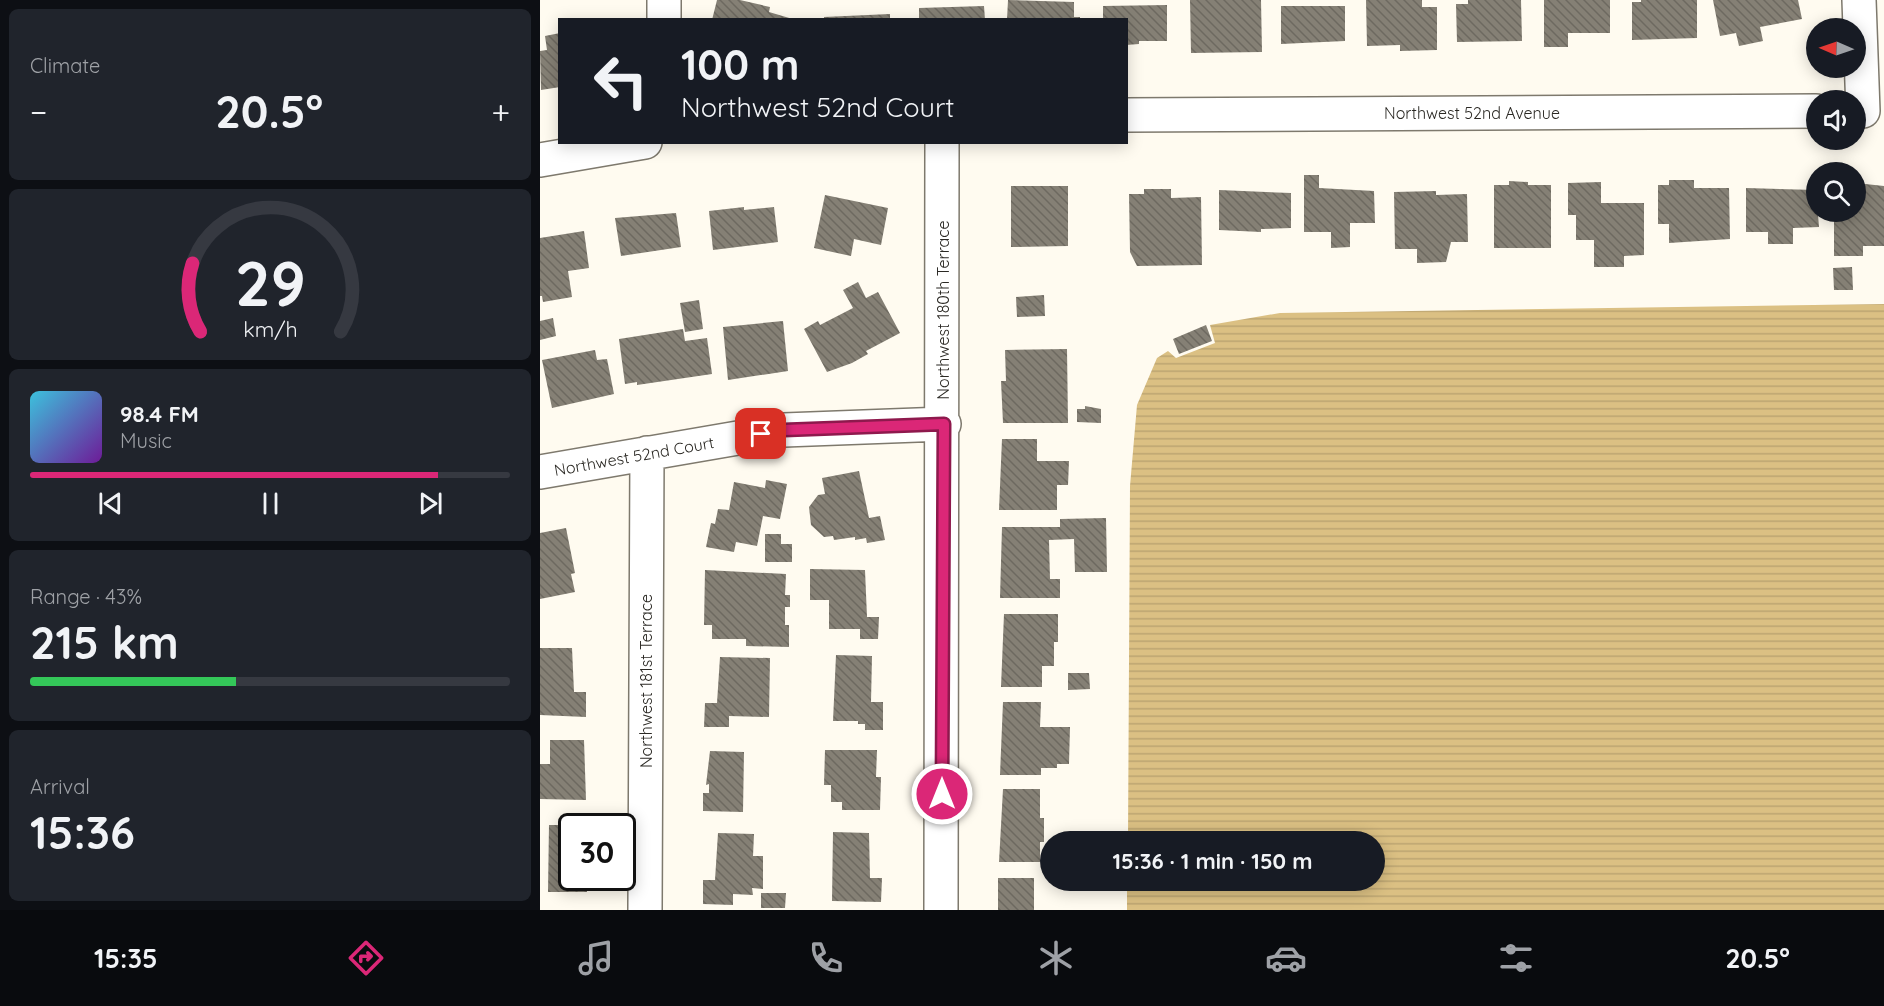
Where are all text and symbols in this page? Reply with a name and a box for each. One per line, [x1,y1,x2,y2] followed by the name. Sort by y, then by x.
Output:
[1806,18,1866,78] north arrow
[1806,18,1866,222] map controls
[681,38,799,91] text: 100 m
[582,42,660,120] icon: left
[30,53,100,78] text: Climate
[215,83,323,139] text: 20.5°
[681,90,954,124] text: Northwest 52nd Court
[1806,90,1866,150] button: sound
[30,91,47,132] text: −
[491,91,510,132] text: +
[1384,103,1560,123] street label: Northwest 52nd Avenue
[1806,162,1866,222] button: search
[933,220,953,400] street label: Northwest 180th Terrace
[235,244,305,322] text: 29
[243,316,297,342] text: km/h
[120,400,199,428] text: 98.4 FM
[735,408,786,459] pin
[744,417,777,450] icon: arrive
[120,428,172,453] text: Music
[552,432,716,480] street label: Northwest 52nd Court
[94,487,127,520] icon: previous
[254,487,287,520] icon: pause
[414,487,447,520] icon: next
[30,584,142,609] text: Range · 43%
[636,594,656,768] street label: Northwest 181st Terrace
[30,614,179,670] text: 215 km
[910,762,974,826] position arrow
[30,774,90,799] text: Arrival
[30,804,135,860] text: 15:36
[558,813,636,891] speed limit sign: 30
[1112,847,1313,875] text: 15:36 · 1 min · 150 m
[345,937,387,979] icon: directions
[575,937,617,979] icon: music
[805,937,847,979] icon: phone
[1035,937,1077,979] icon: climate
[1265,937,1307,979] icon: car
[1495,937,1537,979] icon: filters
[94,941,157,975] text: 15:35
[1725,941,1790,975] text: 20.5°

